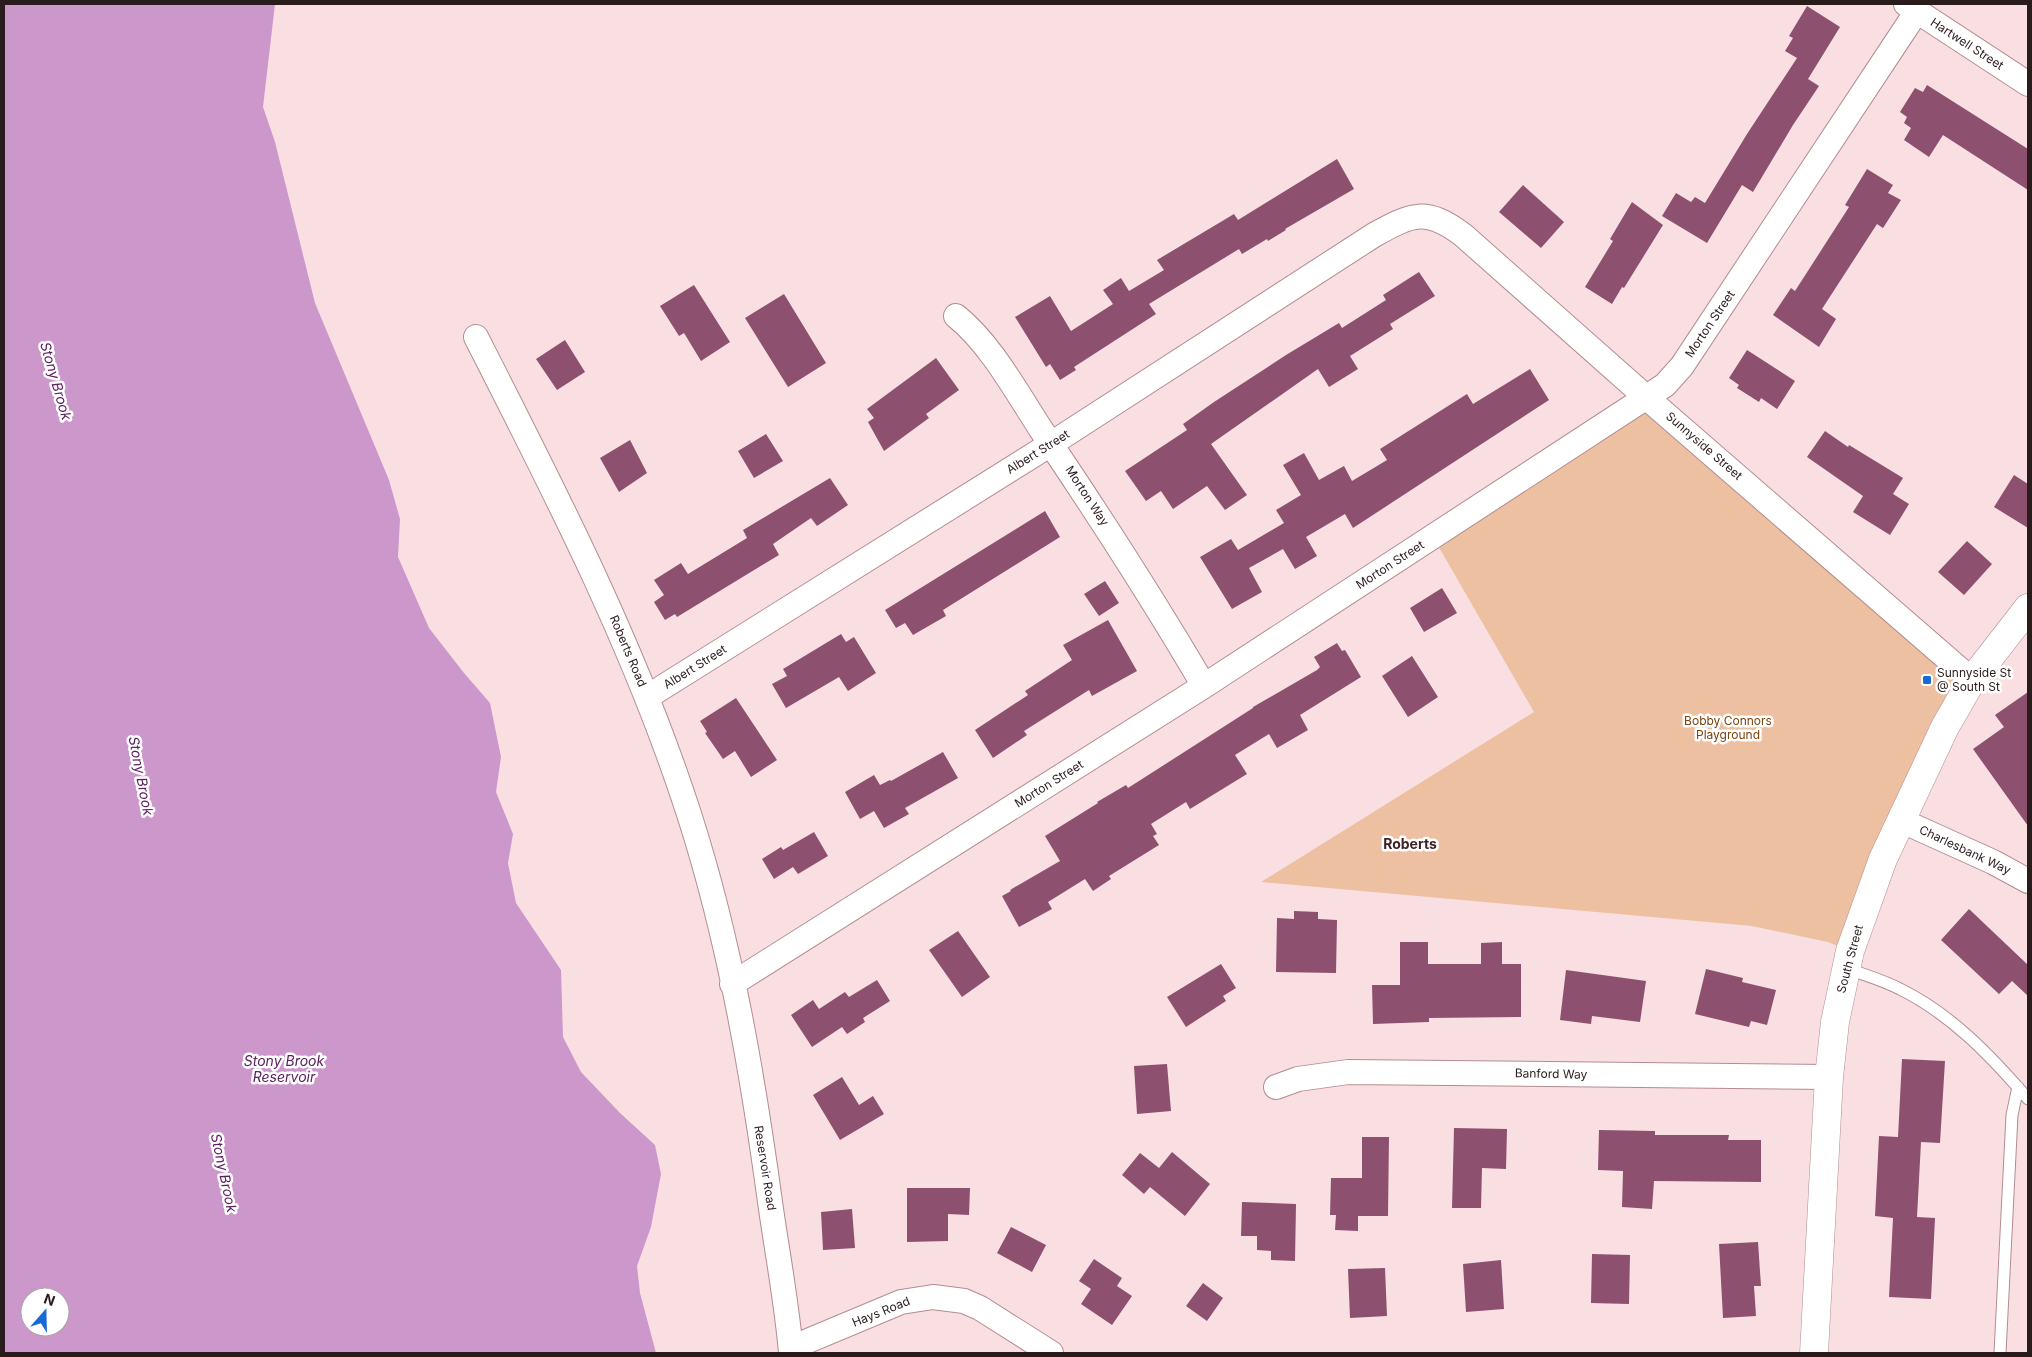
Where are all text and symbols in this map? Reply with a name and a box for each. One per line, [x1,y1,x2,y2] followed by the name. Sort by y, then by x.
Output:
[1928,14,2007,73] street label: Hartwell Street
[1682,287,1738,360] street label: Morton Street
[37,340,76,422] water label: Stony Brook
[1663,408,1746,483] street label: Sunnyside Street
[1003,426,1072,477] street label: Albert Street
[1062,463,1113,529] street label: Morton Way
[1353,537,1427,592] street label: Morton Street
[607,613,650,689] street label: Roberts Road
[660,641,729,692] street label: Albert Street
[1937,665,2011,694] place label: Sunnyside St @ South St
[1921,674,1933,686] marker: Sunnyside St @ South St
[1684,713,1772,742] park label: Bobby Connors Playground
[125,735,158,817] water label: Stony Brook
[1012,756,1086,811] street label: Morton Street
[1917,822,2014,877] street label: Charlesbank Way
[1383,835,1437,852] district label: Roberts
[1833,923,1866,995] street label: South Street
[244,1052,325,1085] water label: Stony Brook Reservoir
[1515,1065,1588,1082] street label: Banford Way
[751,1124,780,1212] street label: Reservoir Road
[208,1132,241,1214] water label: Stony Brook
[20,1287,70,1337] north arrow
[42,1290,58,1309] text: N
[850,1293,912,1330] street label: Hays Road

